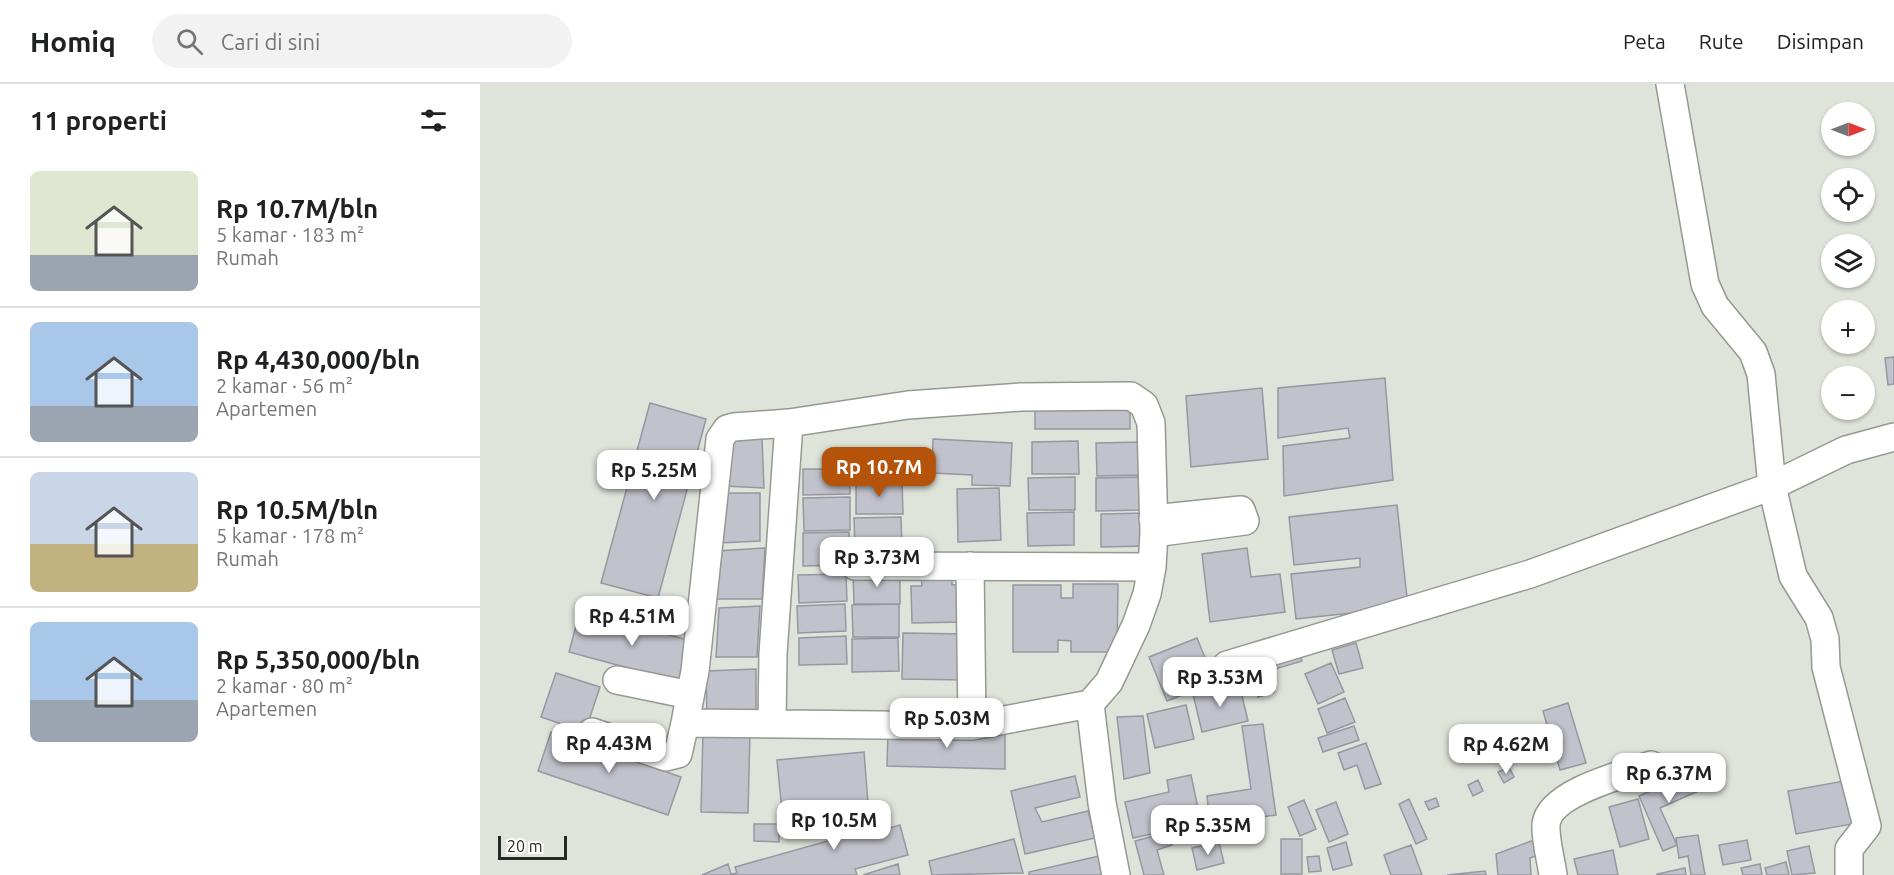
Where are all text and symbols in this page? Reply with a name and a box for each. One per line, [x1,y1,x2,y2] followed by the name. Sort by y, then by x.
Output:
[152,14,572,68] search box
[173,25,206,58] icon: search
[30,26,116,57] text: Homiq
[221,29,320,54] text: Cari di sini
[1623,29,1666,53] text: Peta
[1699,29,1744,53] text: Rute
[1777,29,1864,53] text: Disimpan
[1821,102,1875,156] north arrow
[1821,102,1875,420] map controls
[417,104,450,137] icon: filters
[30,106,167,135] text: 11 properti
[1821,168,1875,222] button: locate
[216,194,378,223] text: Rp 10.7M/bln
[78,195,150,267] icon: home
[216,223,364,246] text: 5 kamar · 183 m²
[1821,234,1875,288] button: layers
[216,246,279,269] text: Rumah
[1821,300,1875,354] button: +
[216,345,420,374] text: Rp 4,430,000/bln
[78,346,150,418] icon: home
[1821,366,1875,420] button: −
[216,374,353,397] text: 2 kamar · 56 m²
[216,397,317,420] text: Apartemen
[817,447,941,498] pin: Rp 10.7M
[592,450,716,501] pin: Rp 5.25M
[836,455,922,478] text: Rp 10.7M
[611,458,697,481] text: Rp 5.25M
[216,495,378,524] text: Rp 10.5M/bln
[78,496,150,568] icon: home
[216,524,364,547] text: 5 kamar · 178 m²
[815,537,939,588] pin: Rp 3.73M
[834,545,920,568] text: Rp 3.73M
[216,547,279,570] text: Rumah
[570,596,694,647] pin: Rp 4.51M
[589,604,675,627] text: Rp 4.51M
[216,645,420,674] text: Rp 5,350,000/bln
[78,646,150,718] icon: home
[1158,657,1282,708] pin: Rp 3.53M
[1177,665,1263,688] text: Rp 3.53M
[216,674,353,697] text: 2 kamar · 80 m²
[216,697,317,720] text: Apartemen
[885,698,1009,749] pin: Rp 5.03M
[904,706,990,729] text: Rp 5.03M
[547,723,671,774] pin: Rp 4.43M
[1444,724,1568,775] pin: Rp 4.62M
[566,731,652,754] text: Rp 4.43M
[1463,732,1549,755] text: Rp 4.62M
[1607,753,1731,804] pin: Rp 6.37M
[1626,761,1712,784] text: Rp 6.37M
[772,800,896,851] pin: Rp 10.5M
[1146,805,1270,856] pin: Rp 5.35M
[791,808,877,831] text: Rp 10.5M
[1165,813,1251,836] text: Rp 5.35M
[498,833,567,860] scale bar
[507,837,543,855] text: 20 m

